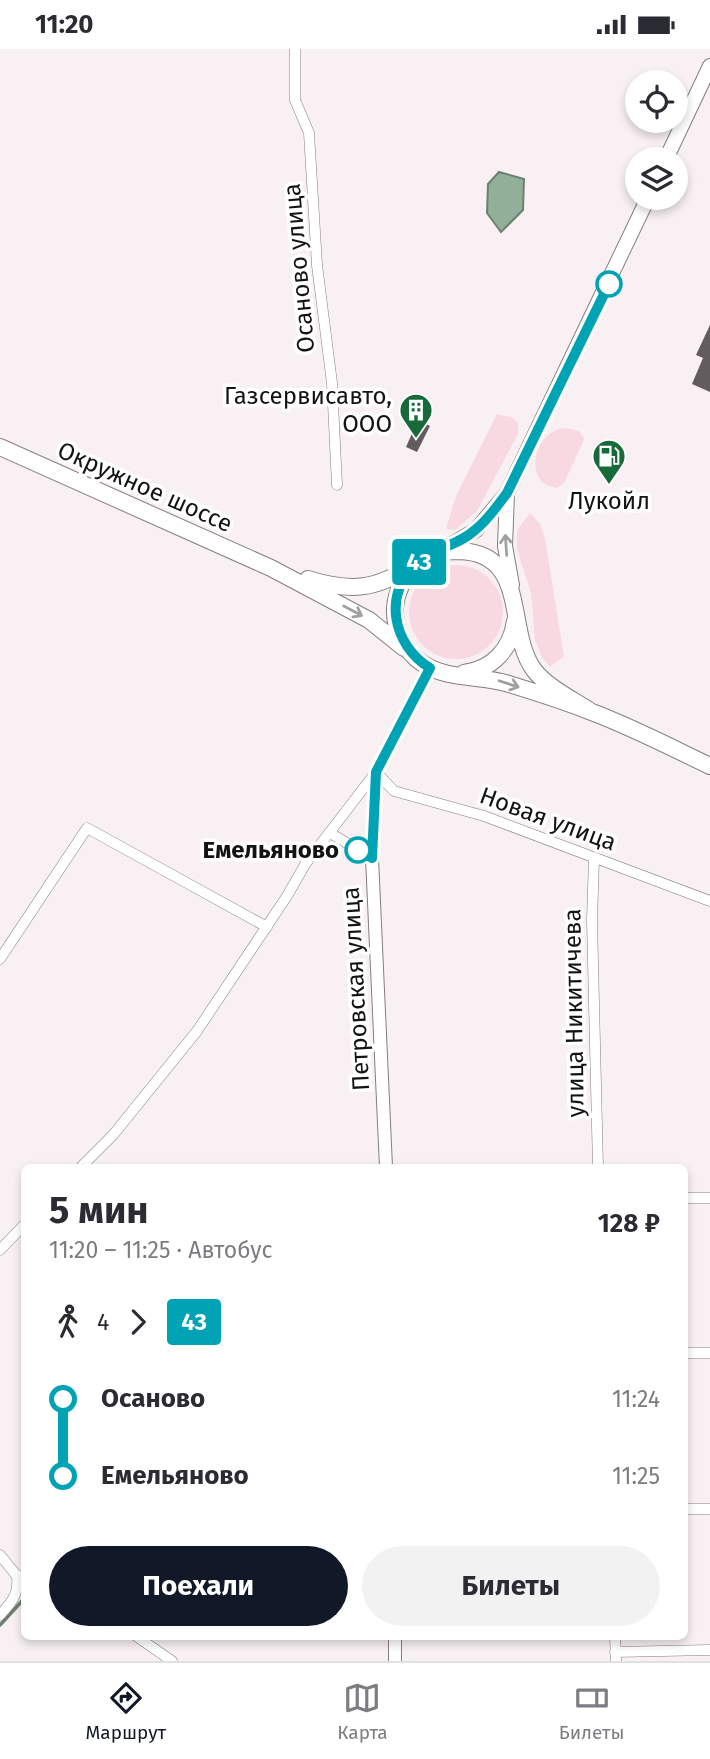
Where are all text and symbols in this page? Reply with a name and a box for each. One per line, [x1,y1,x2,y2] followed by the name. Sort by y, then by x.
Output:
[35,9,94,40] text: 11:20
[625,70,688,210] map controls
[625,70,688,133] button: locate
[625,147,688,210] button: layers
[278,182,320,354] street label: Осаново улица
[596,271,622,297] unlabelled marker
[224,382,392,438] place label: Газсервисавто, ООО
[397,391,435,440] building icon: Газсервисавто, ООО
[53,436,237,538] street label: Окружное шоссе
[590,437,628,486] fuel station icon: Лукойл
[568,487,650,515] place label: Лукойл
[499,534,512,556] one-way arrow
[388,539,450,585] line badge: 43
[406,548,432,576] text: 43
[342,605,363,618] one-way arrow
[498,679,520,692] one-way arrow
[476,781,620,857] street label: Новая улица
[203,836,339,864] place label: Емельяново
[345,837,371,863] marker: Емельяново
[337,886,375,1092] street label: Петровская улица
[558,908,590,1118] street label: улица Никитичева
[49,1187,149,1233] text: 5 мин
[598,1208,660,1239] text: 128 ₽
[49,1236,273,1264] text: 11:20 – 11:25 · Автобус
[49,1303,87,1341] icon: walk
[119,1303,157,1341] icon: forward
[97,1308,109,1336] text: 4
[181,1308,207,1336] text: 43
[101,1383,205,1414] text: Осаново
[612,1385,660,1413] text: 11:24
[101,1460,249,1491] text: Емельяново
[612,1462,660,1490] text: 11:25
[49,1546,348,1626] button: Поехали
[362,1546,660,1626] button: Билеты
[86,1679,166,1744] tab: Маршрут
[337,1679,388,1744] tab: Карта
[559,1679,624,1744] tab: Билеты

